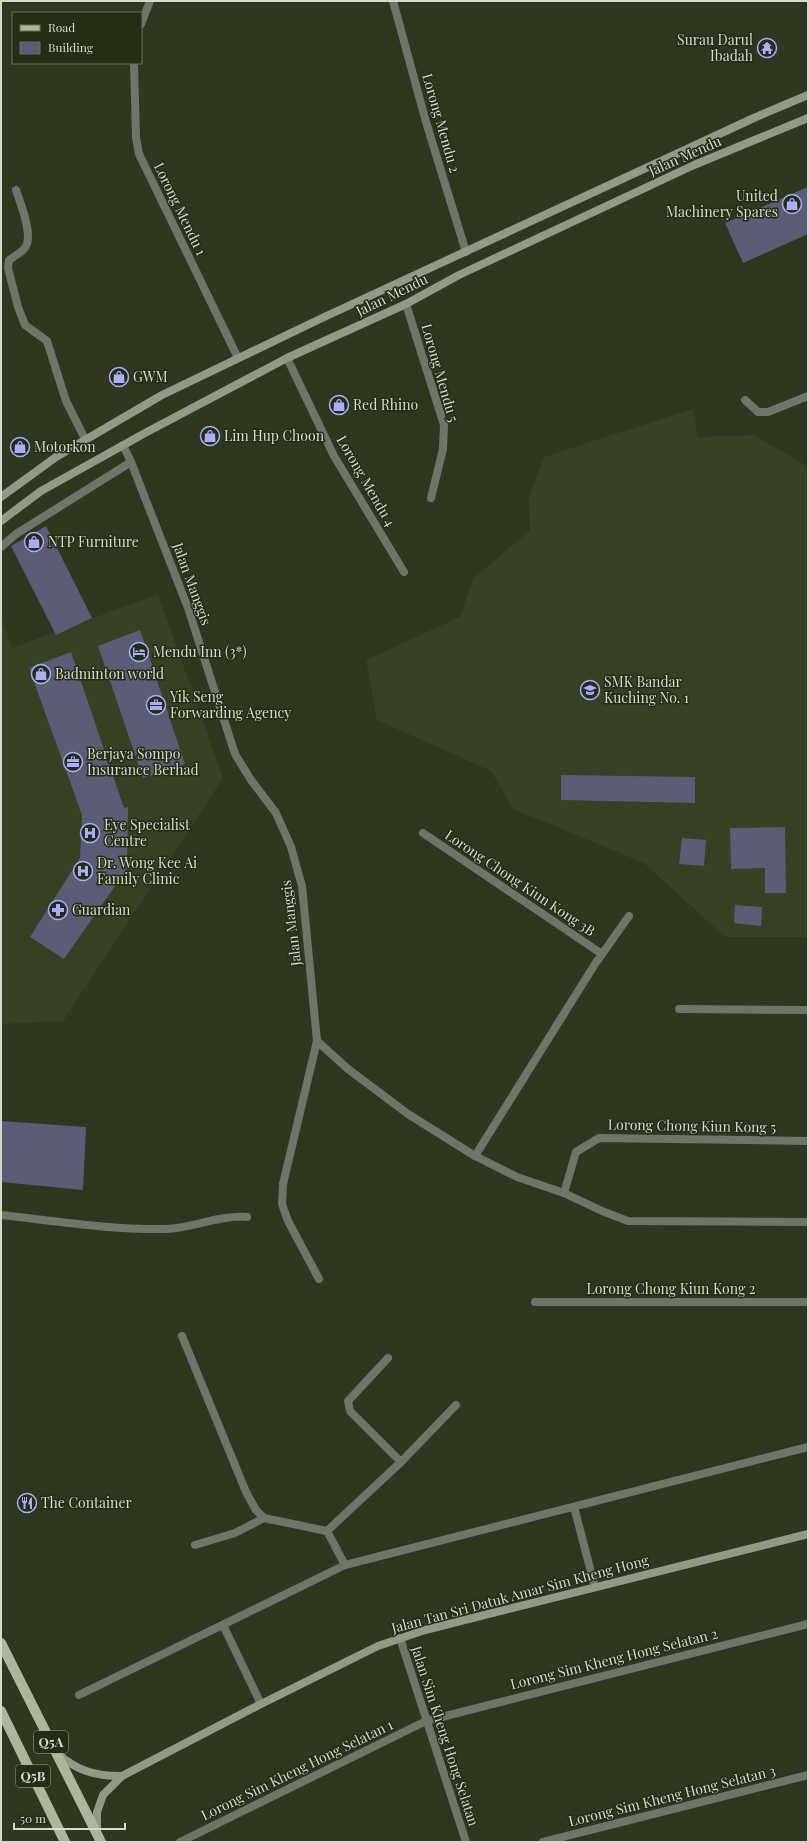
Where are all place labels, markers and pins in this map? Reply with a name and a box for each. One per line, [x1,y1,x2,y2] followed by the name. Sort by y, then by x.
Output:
[677,30,754,65] place label: Surau Darul Ibadah
[756,37,778,59] temple icon: Surau Darul Ibadah
[666,186,778,221] place label: United Machinery Spares
[781,193,803,215] shop icon: United Machinery Spares
[108,366,130,388] shop icon: GWM
[133,367,168,386] place label: GWM
[328,394,350,416] shop icon: Red Rhino
[353,395,419,414] place label: Red Rhino
[199,425,221,447] shop icon: Lim Hup Choon
[224,426,325,445] place label: Lim Hup Choon
[9,436,31,458] shop icon: Motorkon
[34,437,96,456] place label: Motorkon
[23,531,45,553] shop icon: NTP Furniture
[48,532,139,551] place label: NTP Furniture
[128,641,150,663] hotel icon: Mendu Inn (3*)
[153,642,247,661] place label: Mendu Inn (3*)
[30,663,52,685] shop icon: Badminton world
[55,664,164,683] place label: Badminton world
[604,672,689,707] place label: SMK Bandar Kuching No. 1
[579,679,601,701] school or university icon: SMK Bandar Kuching No. 1
[169,687,291,722] place label: Yik Seng Forwarding Agency
[145,694,167,716] office icon: Yik Seng Forwarding Agency
[87,744,199,779] place label: Berjaya Sompo Insurance Berhad
[62,751,84,773] office icon: Berjaya Sompo Insurance Berhad
[104,815,191,850] place label: Eye Specialist Centre
[79,822,101,844] hospital icon: Eye Specialist Centre
[97,853,197,888] place label: Dr. Wong Kee Ai Family Clinic
[72,860,94,882] hospital icon: Dr. Wong Kee Ai Family Clinic
[47,899,69,921] pharmacy icon: Guardian
[72,900,131,919] place label: Guardian
[16,1492,38,1514] restaurant icon: The Container
[41,1493,133,1512] place label: The Container

